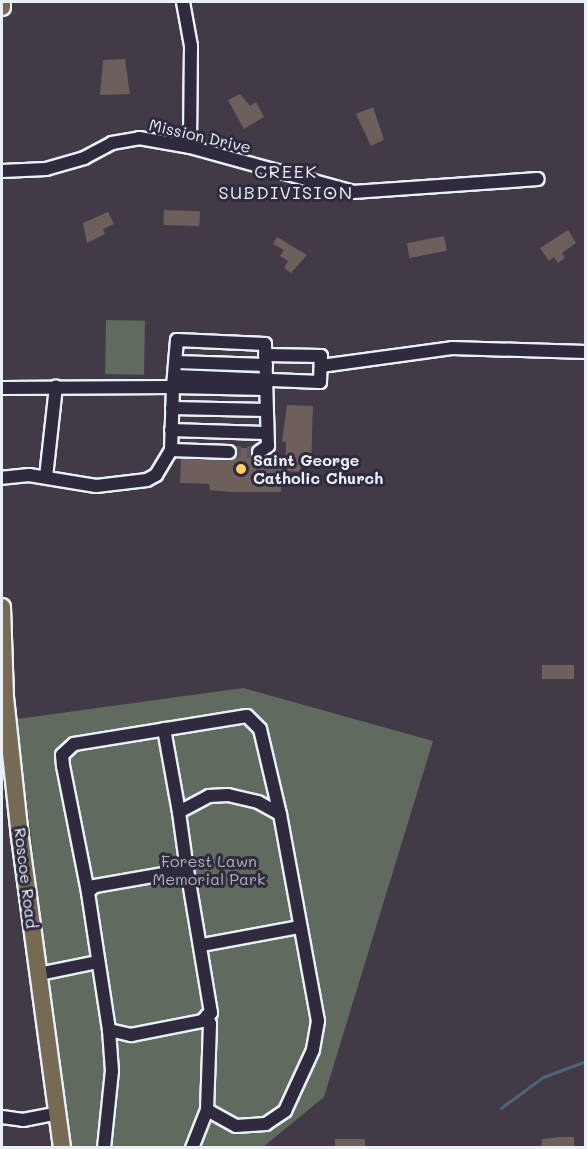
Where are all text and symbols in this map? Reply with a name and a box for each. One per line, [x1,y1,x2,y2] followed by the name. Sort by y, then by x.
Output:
[147,115,253,157] street label: Mission Drive
[218,161,354,204] district label: CREEK SUBDIVISION
[253,450,383,488] place label: Saint George Catholic Church
[234,462,248,476] marker: Saint George Catholic Church
[10,827,42,929] street label: Roscoe Road
[152,851,266,889] park label: Forest Lawn Memorial Park

